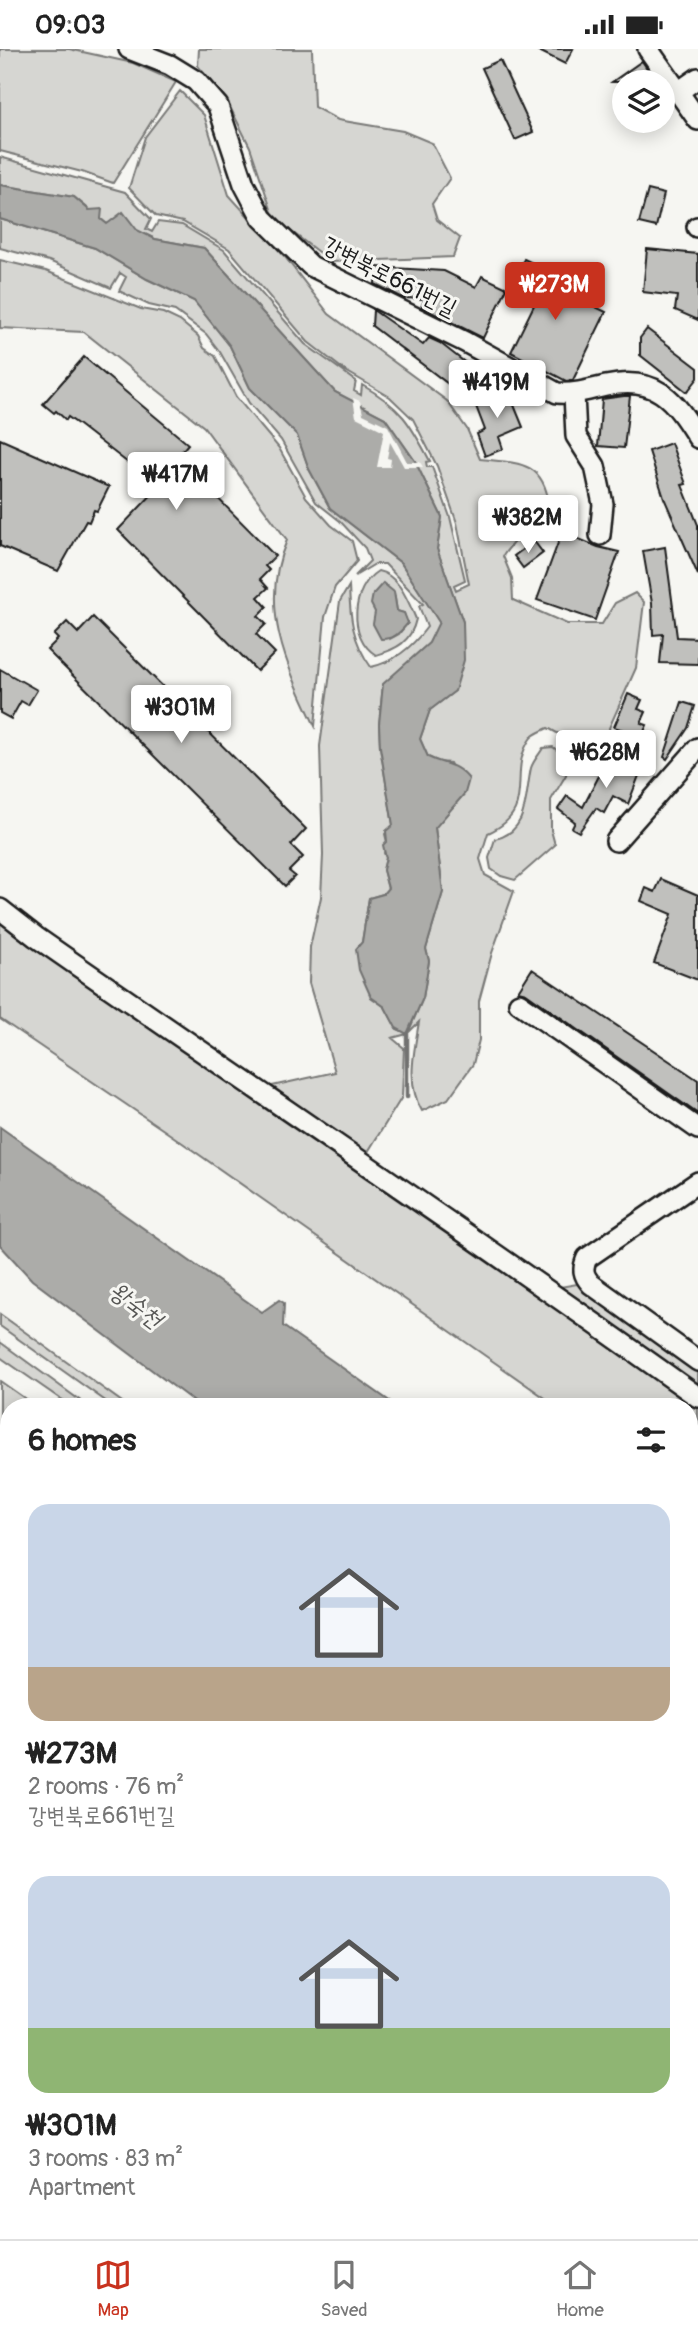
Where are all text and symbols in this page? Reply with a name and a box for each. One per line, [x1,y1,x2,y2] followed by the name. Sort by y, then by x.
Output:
[35,9,105,41] text: 09:03
[612,70,675,133] map controls
[612,70,675,133] button: layers
[318,230,462,323] street label: 강변북로661번길
[506,263,604,322] pin: ₩273M
[521,270,589,299] text: ₩273M
[448,361,546,420] pin: ₩419M
[465,368,529,397] text: ₩419M
[127,453,225,512] pin: ₩417M
[144,460,208,489] text: ₩417M
[479,496,577,555] pin: ₩382M
[494,503,562,532] text: ₩382M
[132,685,230,745] pin: ₩301M
[147,693,215,722] text: ₩301M
[557,731,655,790] pin: ₩628M
[572,738,640,767] text: ₩628M
[104,1276,170,1336] water label: 왕숙천
[632,1421,670,1459] icon: filters
[28,1422,136,1459] text: 6 homes
[286,1550,412,1676] icon: home
[28,1735,117,1772] text: ₩273M
[28,1772,184,1801] text: 2 rooms · 76 m²
[28,1801,175,1830] text: 강변북로661번길
[286,1921,412,2047] icon: home
[28,2107,117,2144] text: ₩301M
[28,2144,183,2173] text: 3 rooms · 83 m²
[28,2173,135,2202] text: Apartment
[94,2256,132,2322] tab: Map
[320,2256,368,2322] tab: Saved
[556,2256,604,2322] tab: Home

